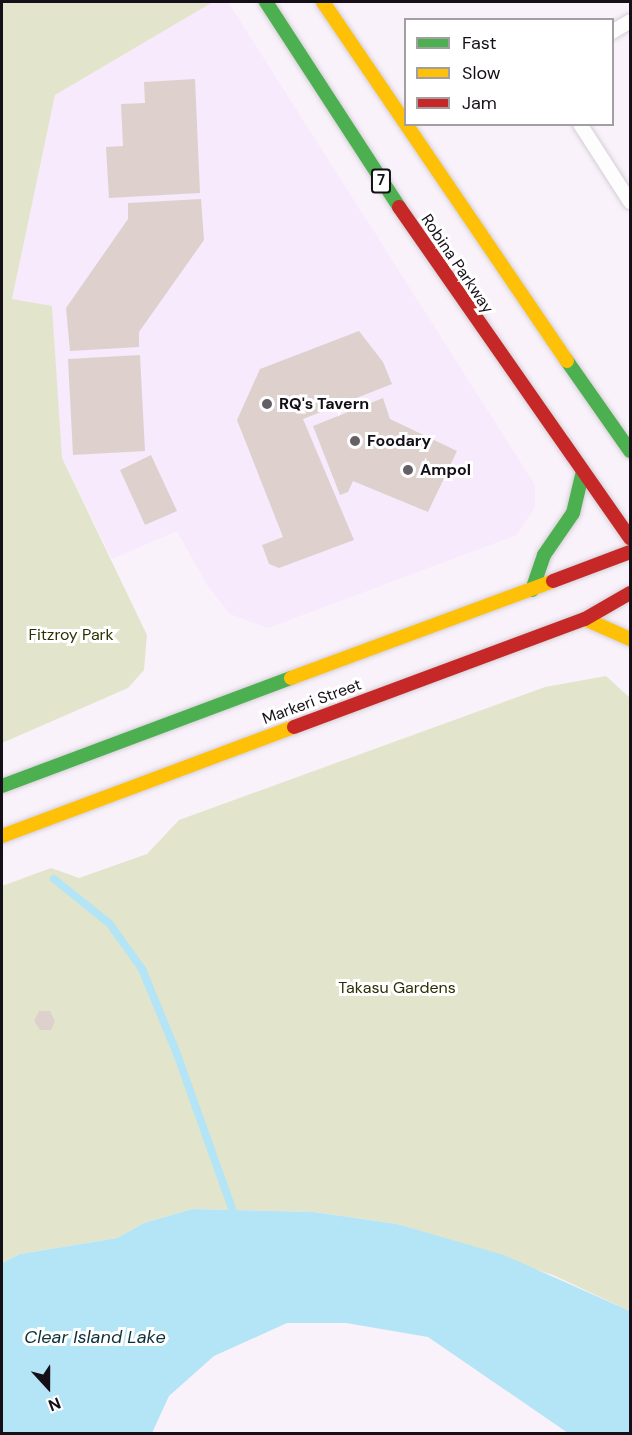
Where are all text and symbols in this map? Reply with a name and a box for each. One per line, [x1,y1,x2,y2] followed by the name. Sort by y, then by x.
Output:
[404,18,614,126] legend
[462,31,497,55] text: Fast
[462,61,501,85] text: Slow
[462,91,497,115] text: Jam
[370,169,392,193] road number: 7
[417,211,497,317] street label: Robina Parkway
[279,394,369,414] place label: RQ's Tavern
[260,397,274,411] marker: RQ's Tavern
[367,431,431,451] place label: Foodary
[348,434,362,448] marker: Foodary
[420,460,471,480] place label: Ampol
[401,463,415,477] marker: Ampol
[28,625,114,645] park label: Fitzroy Park
[260,675,364,729] street label: Markeri Street
[338,978,456,998] park label: Takasu Gardens
[24,1326,166,1348] water label: Clear Island Lake
[18,1357,78,1417] north arrow
[45,1392,64,1416] text: N

